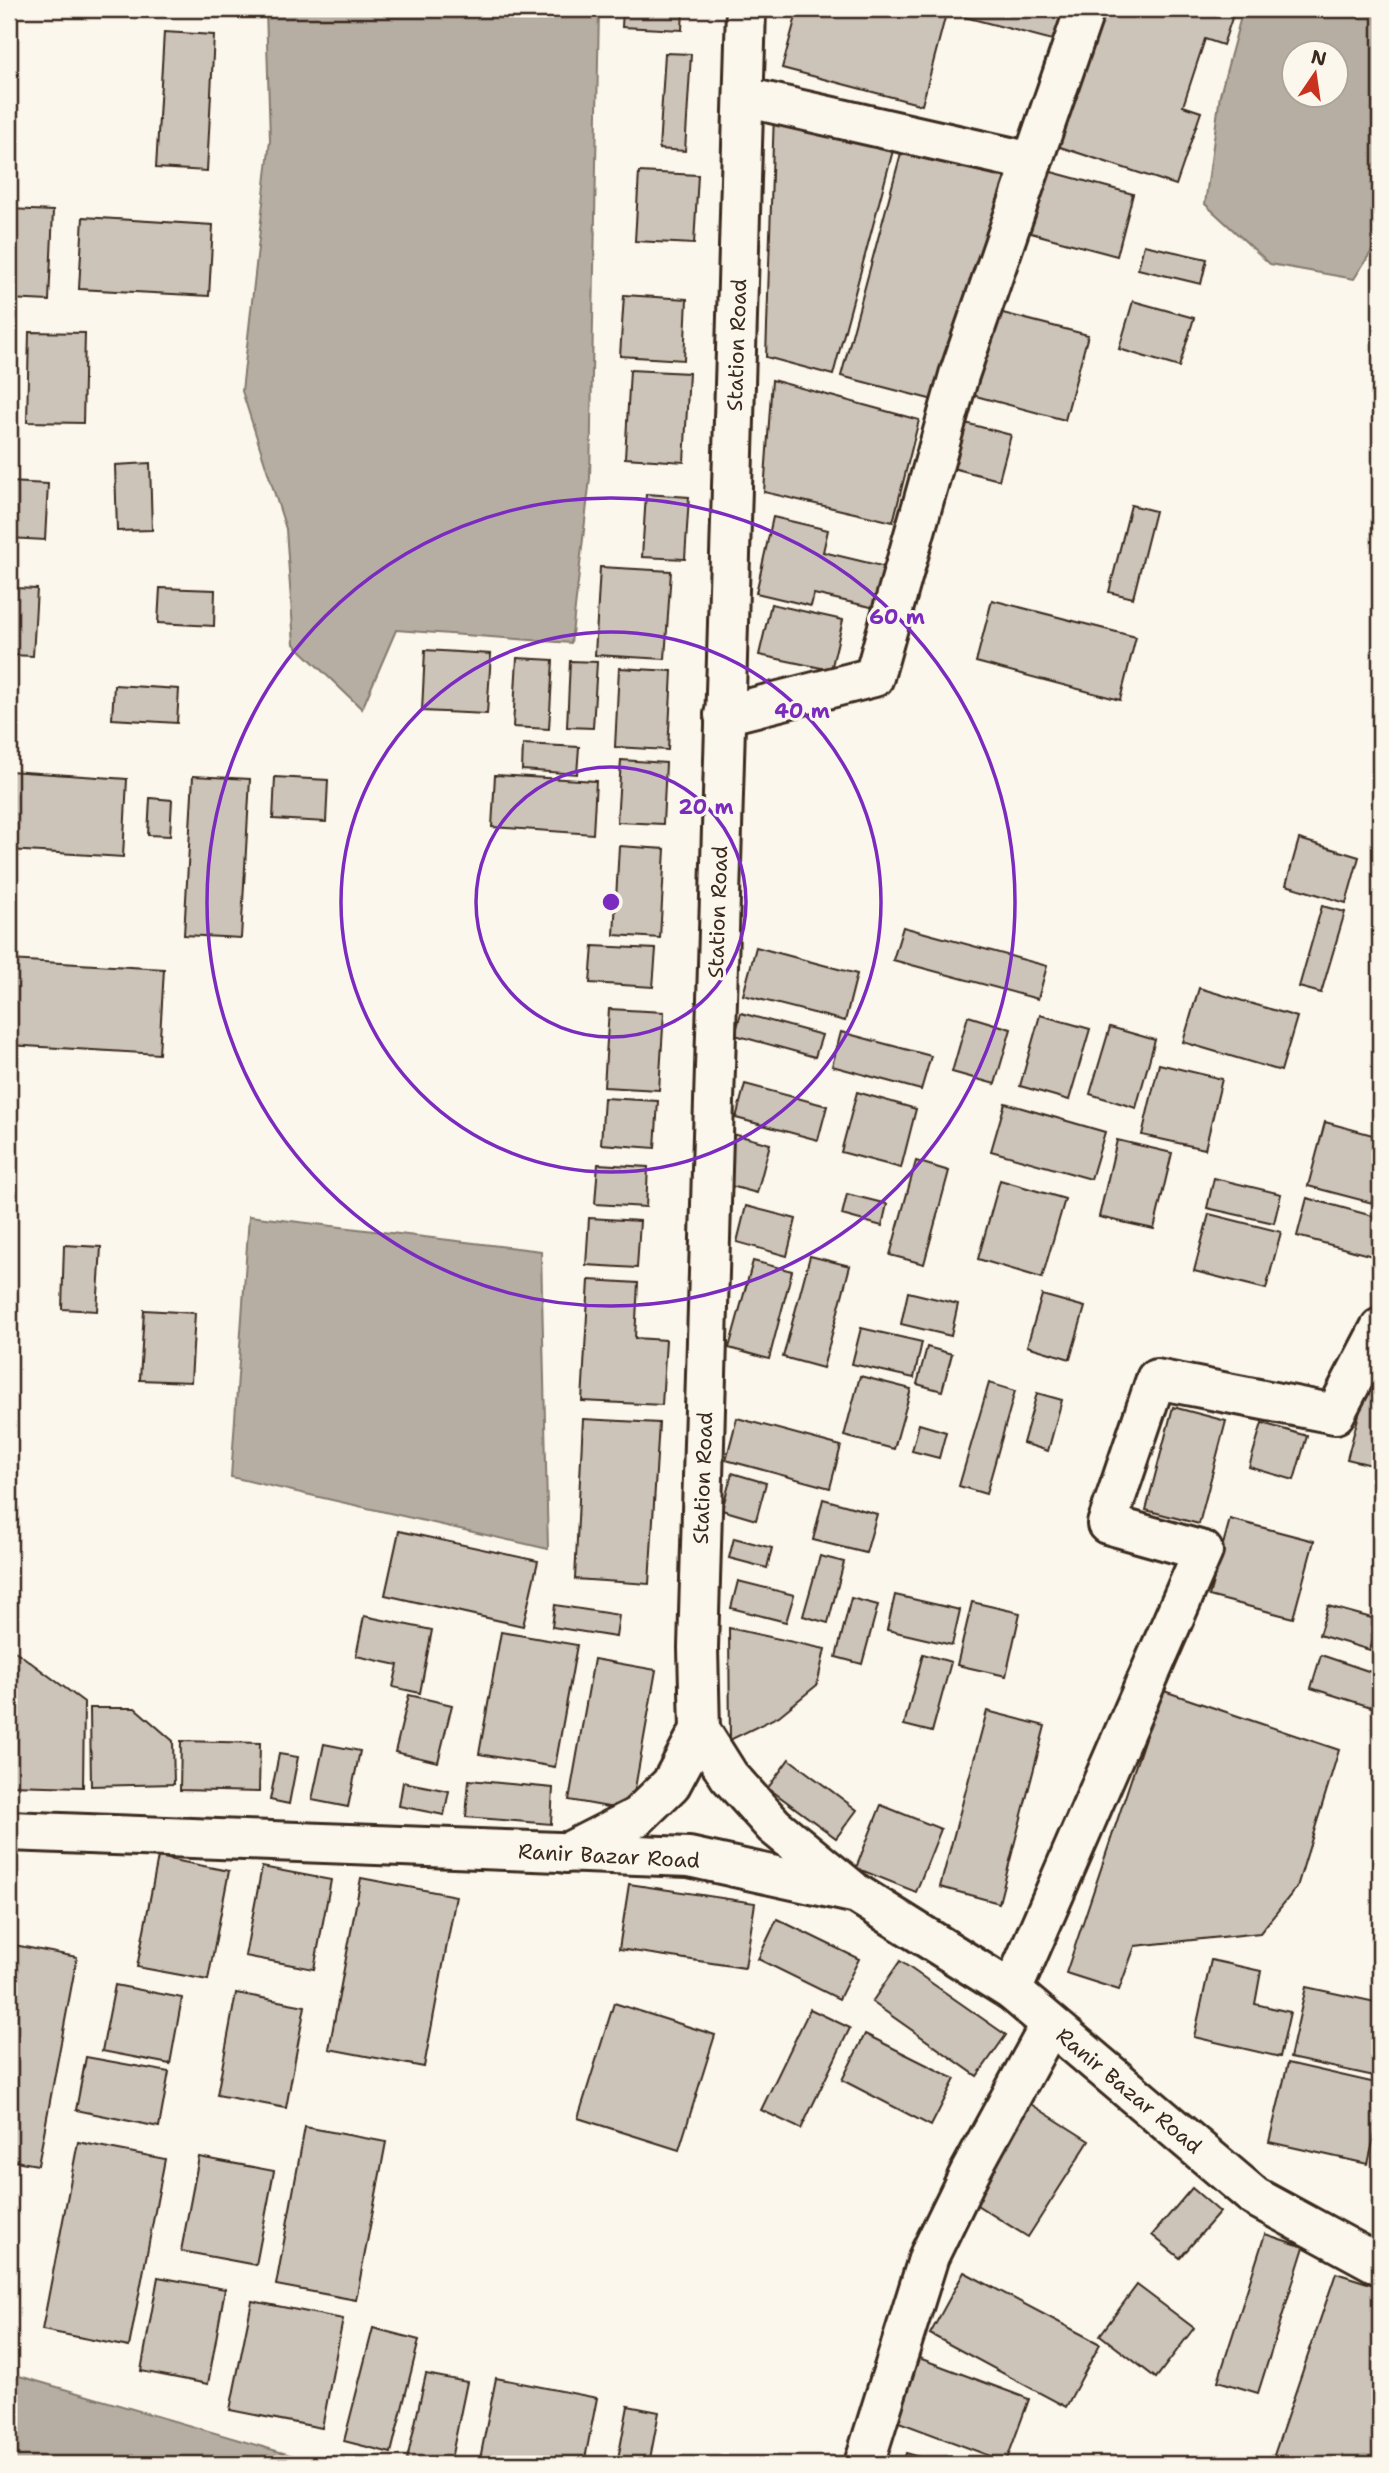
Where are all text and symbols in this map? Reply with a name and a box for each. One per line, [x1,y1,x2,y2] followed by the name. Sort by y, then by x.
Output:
[1280,38,1350,108] north arrow
[1309,44,1329,72] text: N
[721,278,753,412] street label: Station Road
[869,603,925,631] text: 60 m
[774,697,830,725] text: 40 m
[678,793,734,821] text: 20 m
[702,845,734,979] street label: Station Road
[599,890,623,914] centre of rings
[687,1411,719,1545] street label: Station Road
[517,1837,701,1875] street label: Ranir Bazar Road
[1050,2022,1208,2160] street label: Ranir Bazar Road

